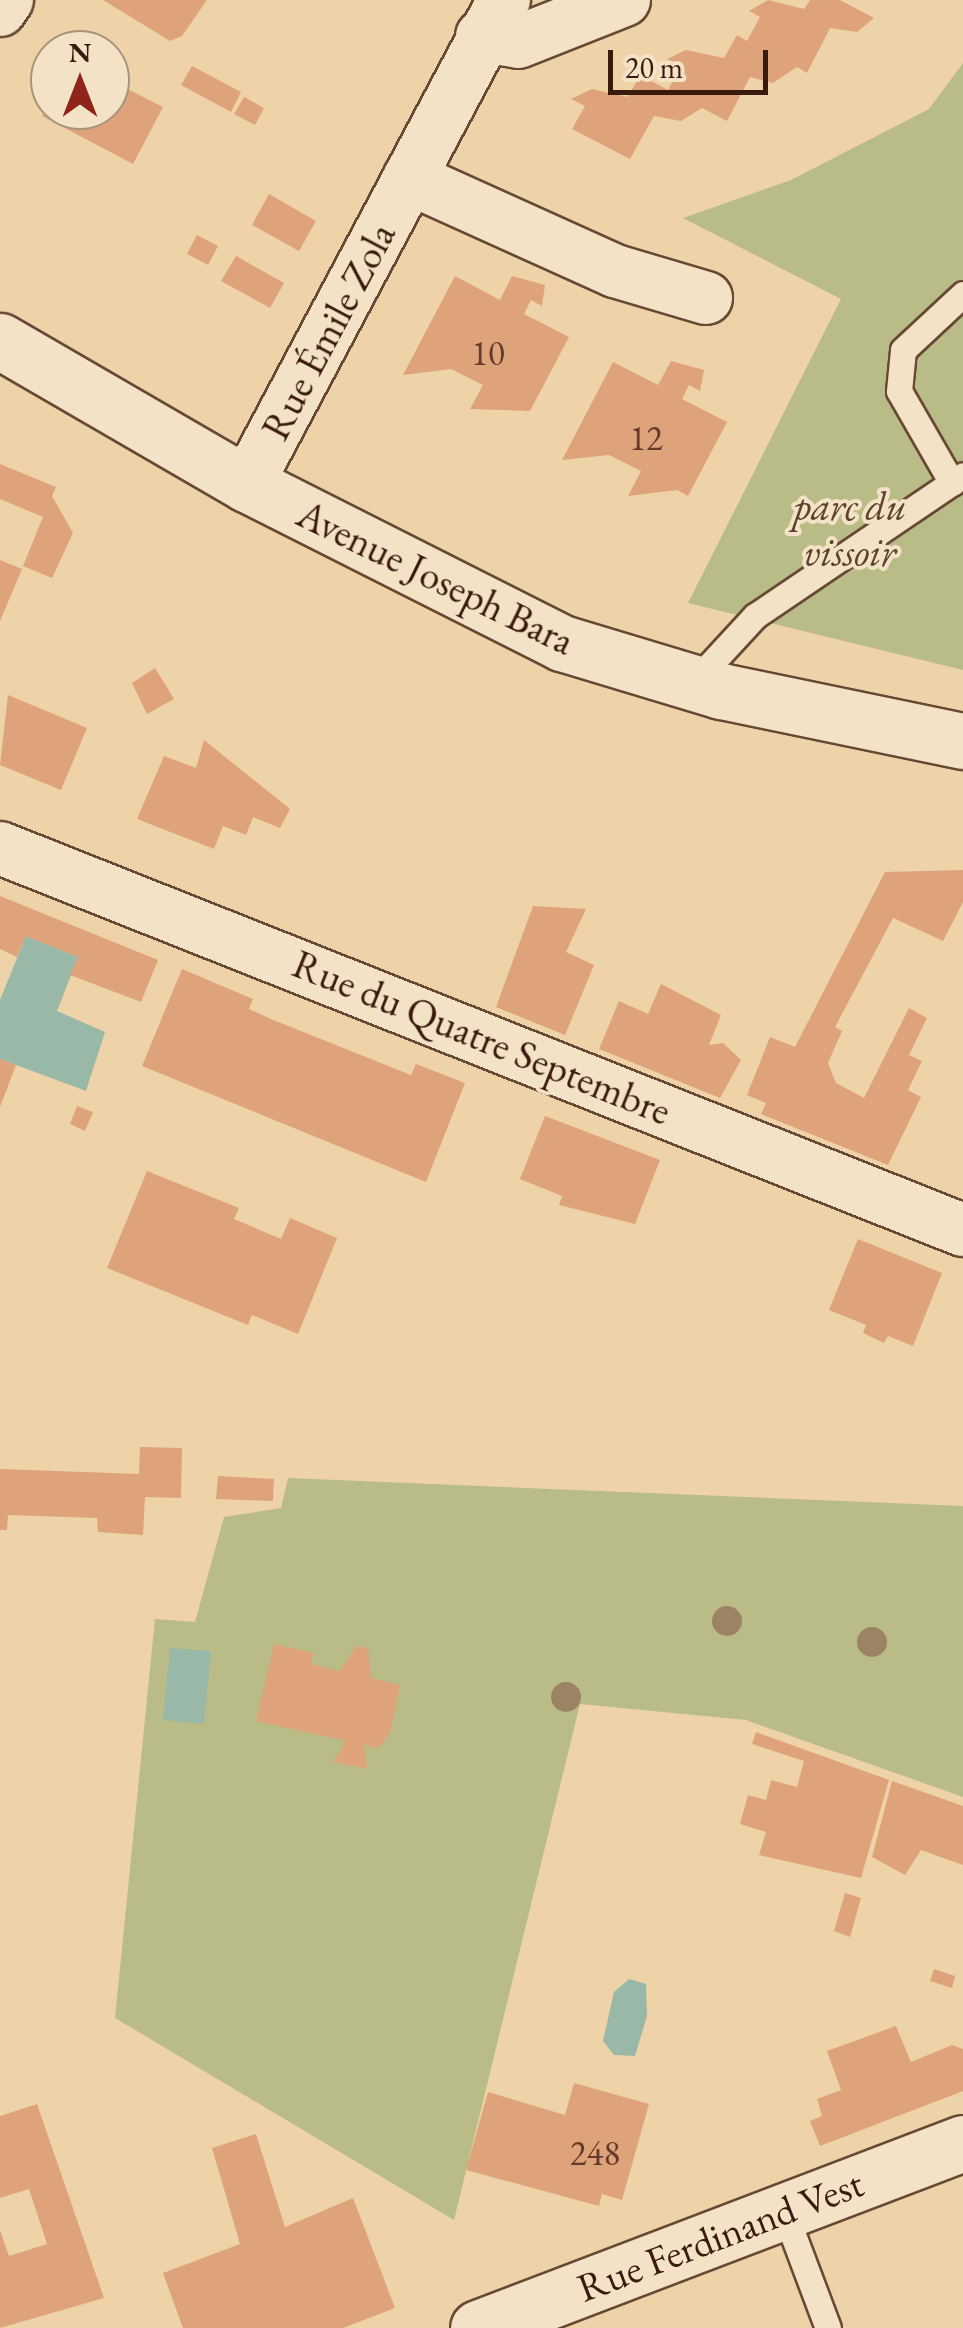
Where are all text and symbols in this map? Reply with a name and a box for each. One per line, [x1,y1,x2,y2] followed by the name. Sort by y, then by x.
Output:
[30,30,130,130] north arrow
[613,30,773,92] scale bar
[69,34,91,70] text: N
[625,48,683,87] text: 20 m
[251,214,405,448] street label: Rue Émile Zola
[471,332,505,374] house number: 10
[629,417,663,459] house number: 12
[793,482,907,576] park label: parc du vissoir
[290,489,582,665] street label: Avenue Joseph Bara
[286,939,678,1135] street label: Rue du Quatre Septembre
[570,2132,620,2174] house number: 248
[570,2159,870,2311] street label: Rue Ferdinand Vest

